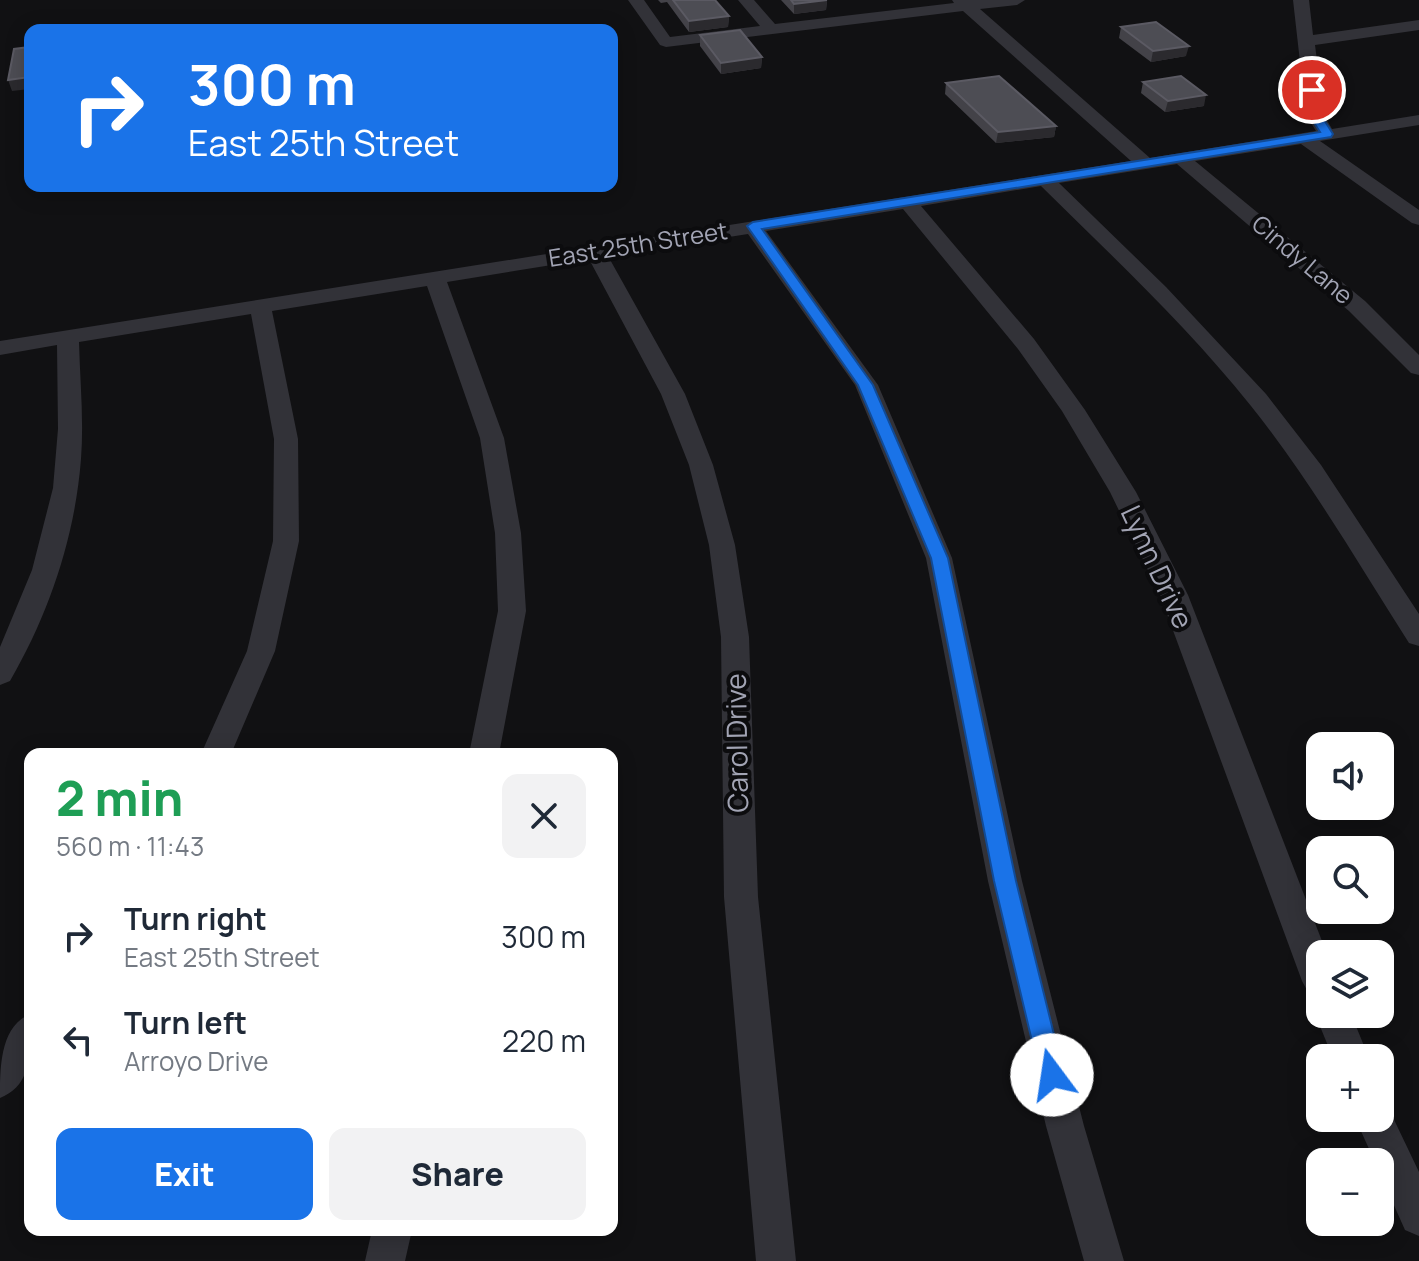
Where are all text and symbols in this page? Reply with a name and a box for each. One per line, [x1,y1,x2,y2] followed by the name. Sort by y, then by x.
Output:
[188,45,356,122] text: 300 m
[56,56,160,160] icon: right
[1278,56,1346,124] pin
[1290,68,1334,112] icon: arrive
[188,118,459,167] text: East 25th Street
[1245,207,1360,311] street label: Cindy Lane
[546,213,730,274] street label: East 25th Street
[1113,499,1203,634] street label: Lynn Drive
[716,673,756,813] street label: Carol Drive
[1306,732,1394,1236] map controls
[1306,732,1394,820] button: sound
[56,765,183,830] text: 2 min
[502,774,586,858] button: close
[56,828,204,864] text: 560 m · 11:43
[1306,836,1394,924] button: search
[124,898,267,939] text: Turn right
[56,914,100,958] icon: right
[501,916,586,957] text: 300 m
[124,939,320,975] text: East 25th Street
[1306,940,1394,1028] button: layers
[124,1002,247,1043] text: Turn left
[56,1018,100,1062] icon: left
[502,1020,586,1061] text: 220 m
[1010,1033,1094,1117] position arrow
[124,1043,268,1079] text: Arroyo Drive
[1306,1044,1394,1132] button: +
[56,1128,313,1220] button: Exit
[329,1128,586,1220] button: Share
[1306,1148,1394,1236] button: −

